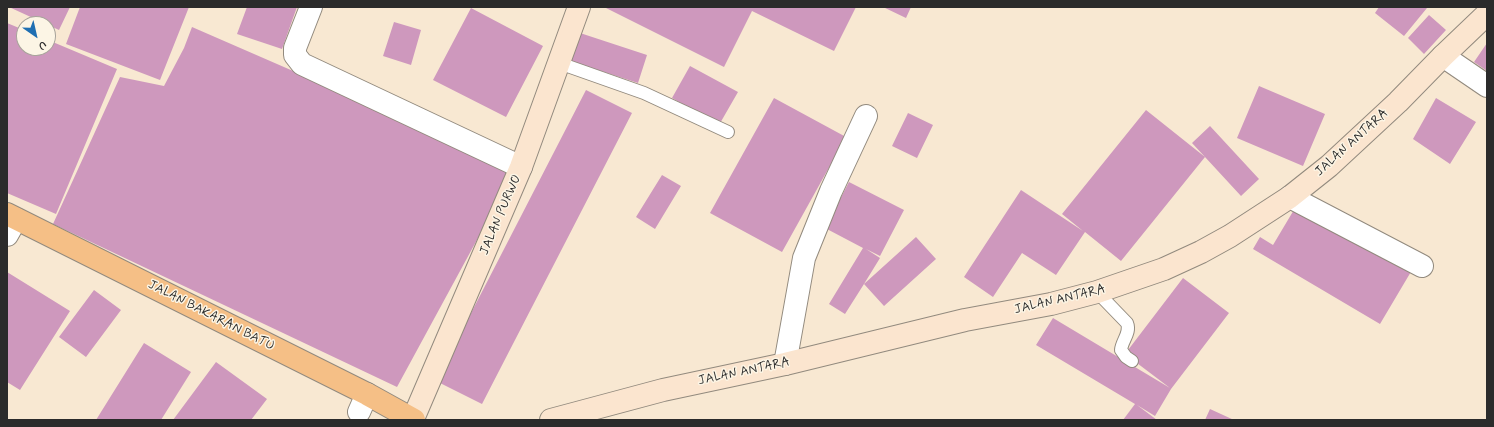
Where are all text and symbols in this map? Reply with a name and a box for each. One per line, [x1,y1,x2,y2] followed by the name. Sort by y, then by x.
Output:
[16,16,56,56] north arrow
[35,37,49,53] text: U
[1312,106,1392,180] street label: JALAN ANTARA
[477,172,525,258] street label: JALAN PURWO
[145,277,277,355] street label: JALAN BAKARAN BATU
[1013,282,1107,318] street label: JALAN ANTARA
[697,355,791,389] street label: JALAN ANTARA

